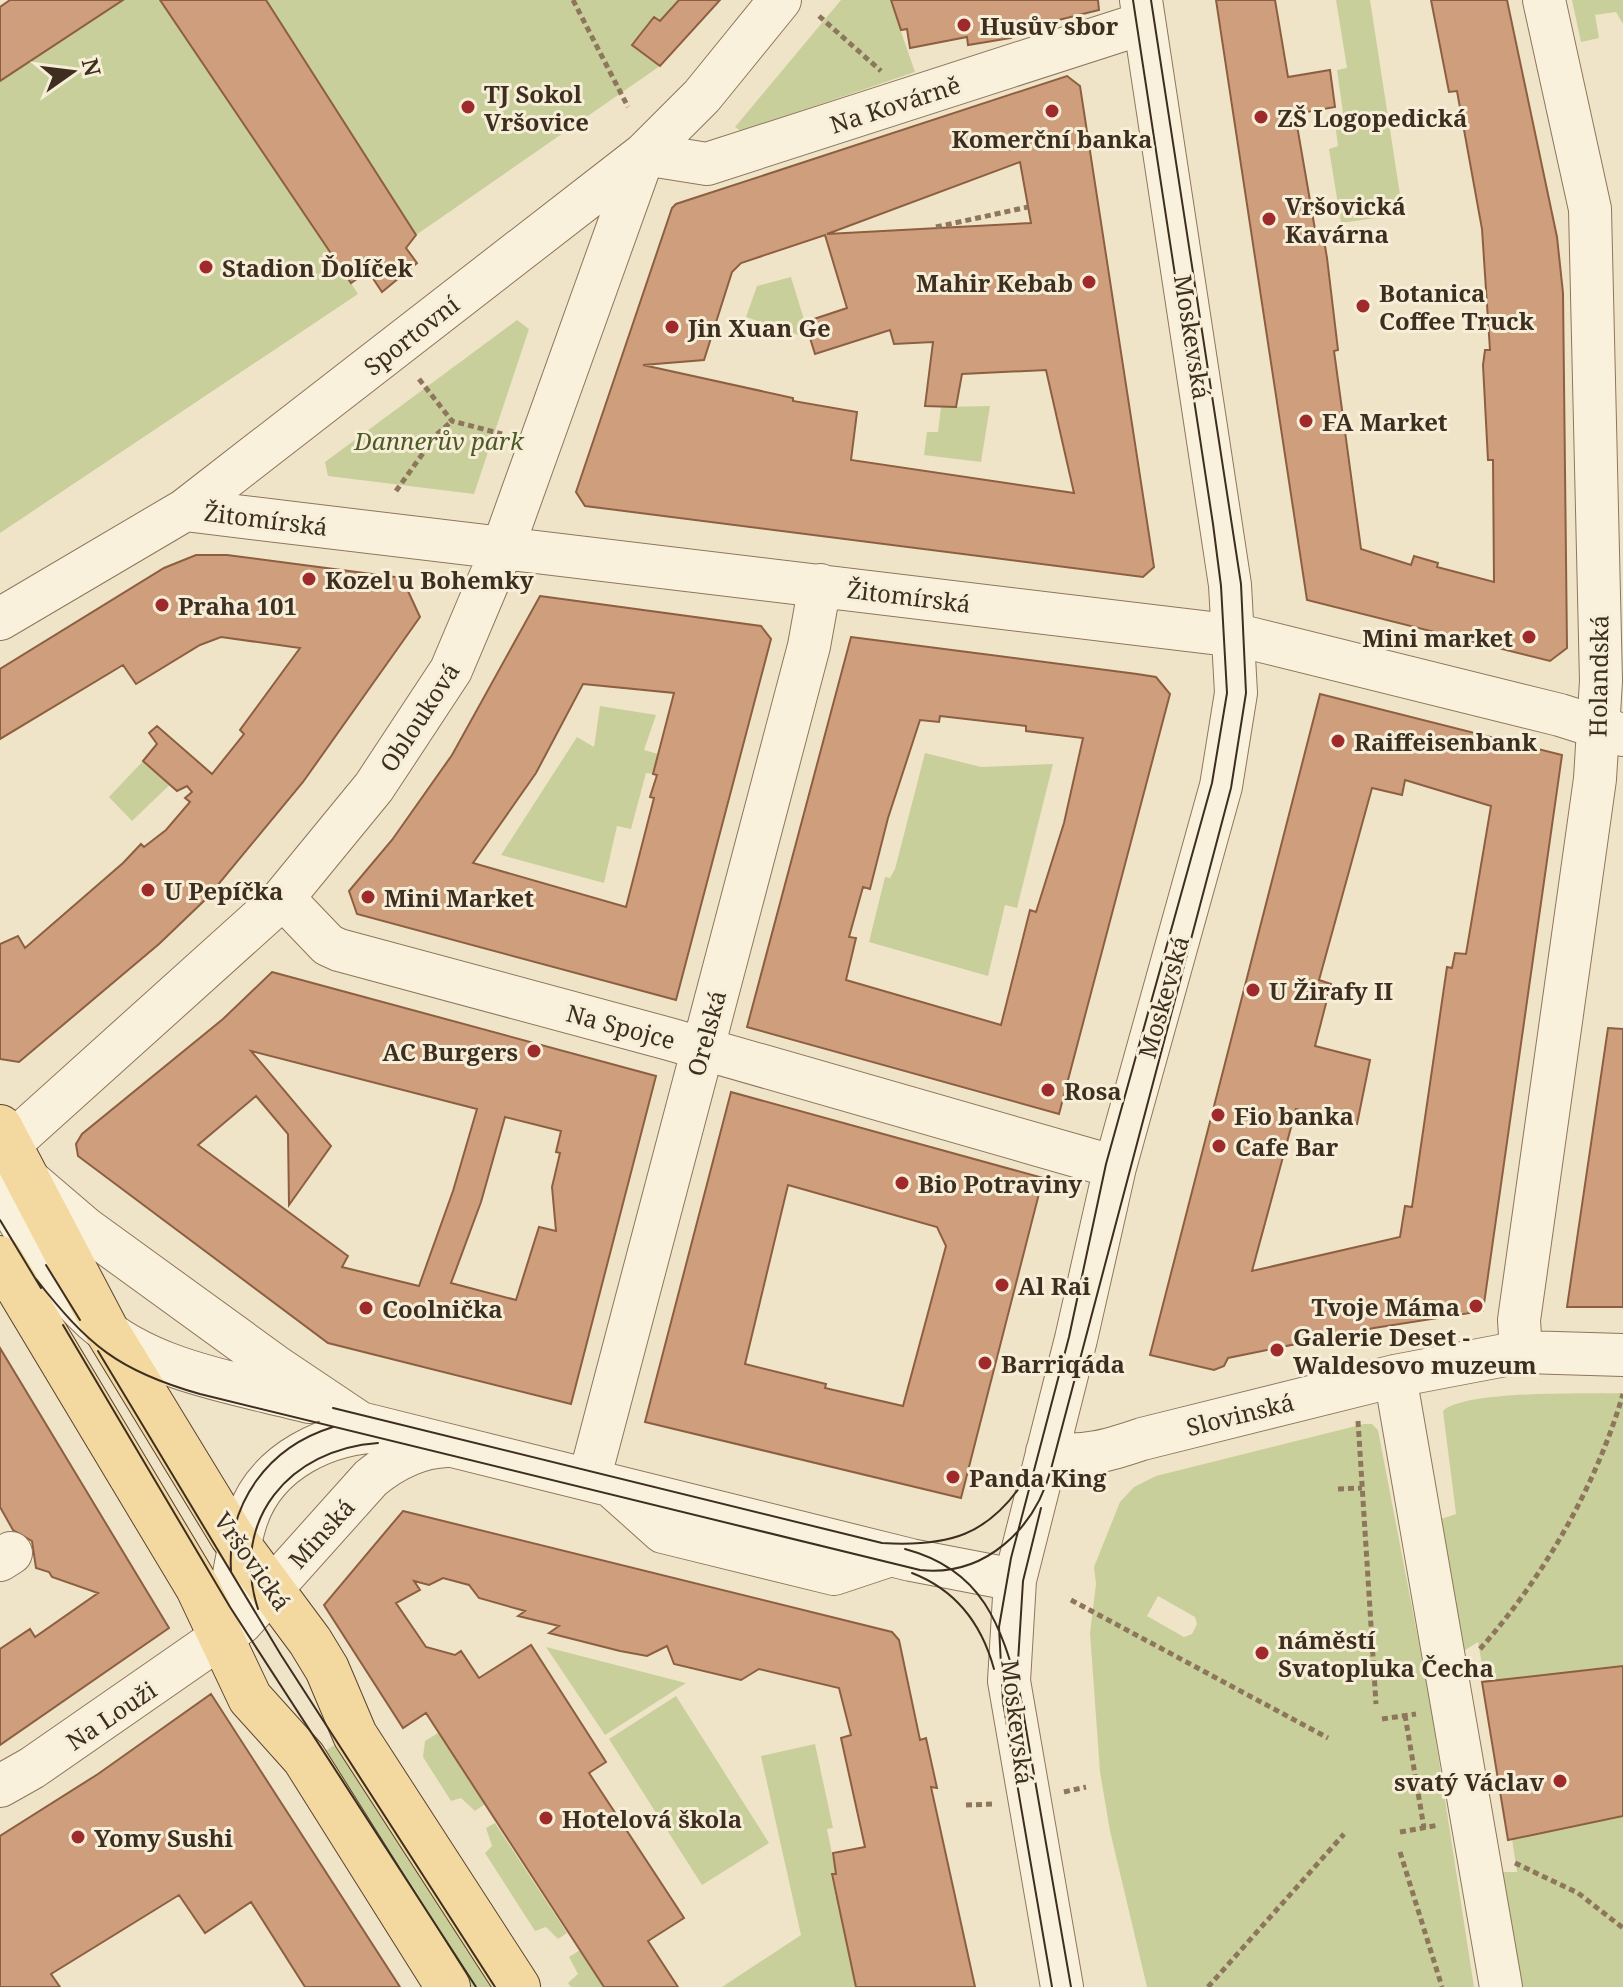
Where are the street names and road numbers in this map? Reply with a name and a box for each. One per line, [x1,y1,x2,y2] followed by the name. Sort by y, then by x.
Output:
[826,67,964,141] street label: Na Kovárně
[1167,272,1219,402] street label: Moskevská
[357,287,466,383] street label: Sportovní
[202,495,330,543] street label: Žitomírská
[845,572,973,620] street label: Žitomírská
[1580,615,1616,737] street label: Holandská
[371,656,467,778] street label: Oblouková
[1130,932,1196,1062] street label: Moskevská
[679,986,733,1080] street label: Orelská
[563,996,679,1056] street label: Na Spojce
[1183,1385,1297,1443] street label: Slovinská
[281,1491,361,1575] street label: Minská
[207,1505,299,1617] street label: Vršovická
[994,1658,1042,1786] street label: Moskevská
[59,1673,163,1757] street label: Na Louži

